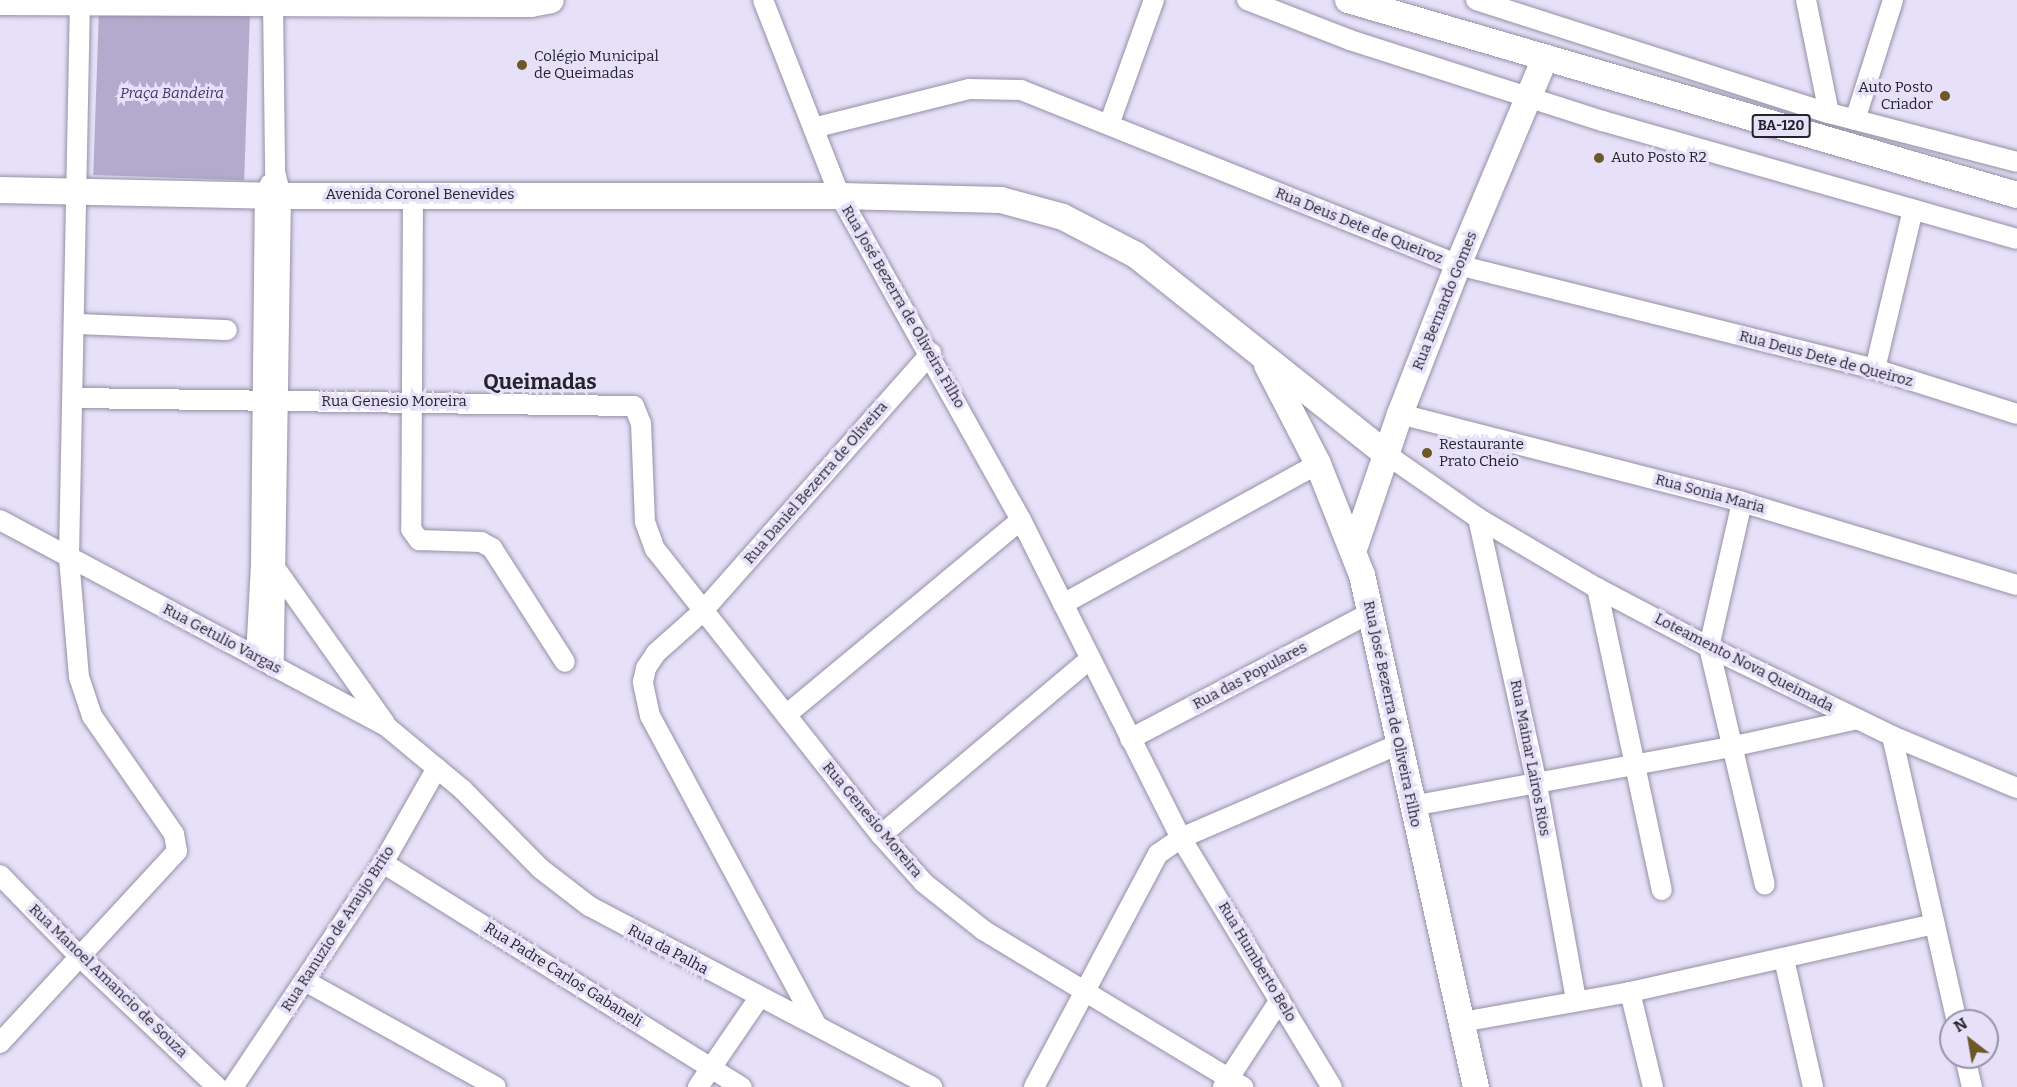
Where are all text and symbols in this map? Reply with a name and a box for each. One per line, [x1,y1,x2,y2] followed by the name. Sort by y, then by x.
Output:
[534,47,659,82] place label: Colégio Municipal de Queimadas
[515,58,529,72] marker: Colégio Municipal de Queimadas
[1858,78,1933,113] place label: Auto Posto Criador
[120,85,224,103] park label: Praça Bandeira
[1938,89,1952,103] marker: Auto Posto Criador
[1751,115,1811,137] road number: BA-120
[1611,149,1707,167] place label: Auto Posto R2
[1592,151,1606,165] marker: Auto Posto R2
[1273,184,1445,268] street label: Rua Deus Dete de Queiroz
[325,186,515,204] street label: Avenida Coronel Benevides
[837,202,969,412] street label: Rua José Bezerra de Oliveira Filho
[1409,229,1481,373] street label: Rua Bernardo Gomes
[1737,327,1915,391] street label: Rua Deus Dete de Queiroz
[483,369,597,395] district label: Queimadas
[321,393,467,411] street label: Rua Genesio Moreira
[740,398,892,568] street label: Rua Daniel Bezerra de Oliveira
[1439,435,1524,470] place label: Restaurante Prato Cheio
[1420,446,1434,460] marker: Restaurante Prato Cheio
[1653,471,1767,517] street label: Rua Sonia Maria
[1359,599,1425,829] street label: Rua José Bezerra de Oliveira Filho
[160,600,284,678] street label: Rua Getulio Vargas
[1651,610,1837,716] street label: Loteamento Nova Queimada
[1190,638,1310,714] street label: Rua das Populares
[1506,678,1554,838] street label: Rua Mainar Lairos Rios
[818,759,926,881] street label: Rua Genesio Moreira
[278,843,398,1015] street label: Rua Ranuzio de Araujo Brito
[1214,899,1300,1025] street label: Rua Humberto Belo
[25,901,191,1061] street label: Rua Manoel Amancio de Souza
[481,919,645,1031] street label: Rua Padre Carlos Gabaneli
[625,921,711,979] street label: Rua da Palha
[1939,1009,1999,1069] north arrow
[1950,1014,1971,1036] text: N

